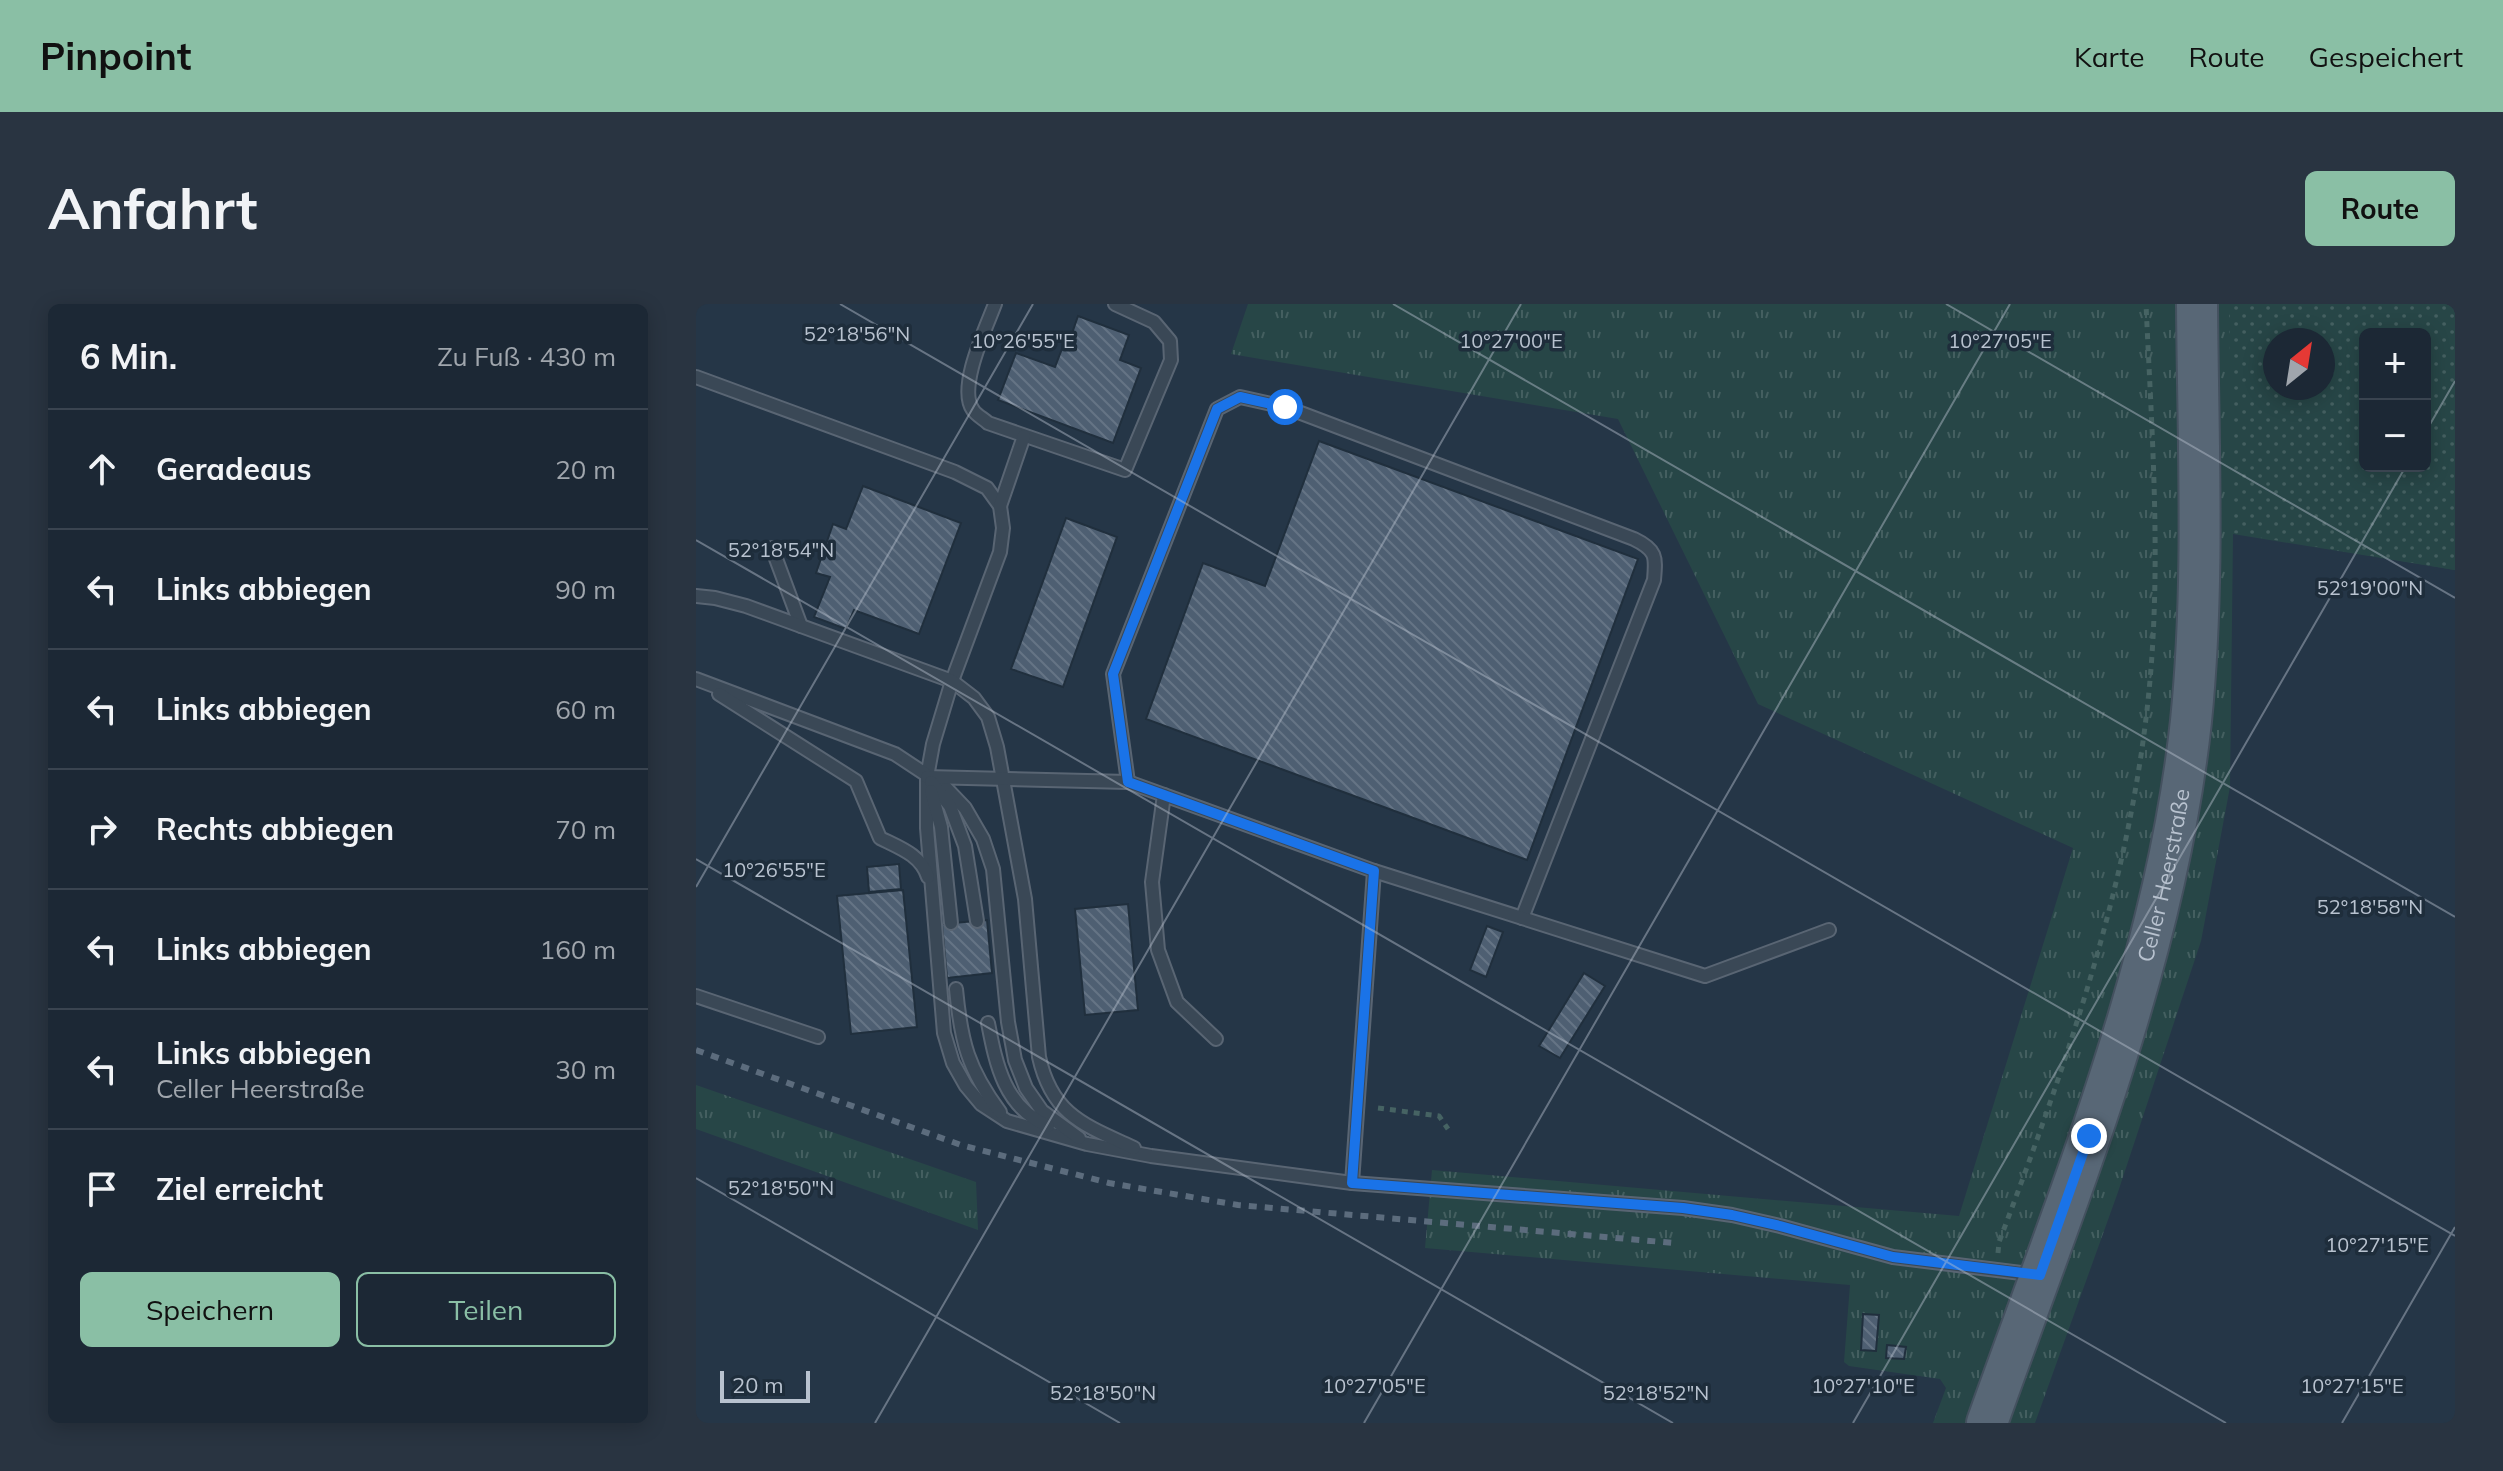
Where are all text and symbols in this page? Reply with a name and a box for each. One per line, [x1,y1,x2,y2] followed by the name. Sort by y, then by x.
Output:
[40,32,191,80] text: Pinpoint
[2074,39,2144,74] text: Karte
[2188,39,2265,74] text: Route
[2309,39,2463,74] text: Gespeichert
[2305,171,2455,246] button: Route
[48,173,257,243] text: Anfahrt
[804,321,910,346] text: 52°18'56"N
[971,328,1075,353] text: 10°26'55"E
[1459,328,1563,353] text: 10°27'00"E
[1948,328,2052,353] text: 10°27'05"E
[2263,328,2335,400] north arrow
[2359,328,2431,472] map controls
[2359,328,2431,400] button: +
[80,335,177,378] text: 6 Min.
[437,340,616,373] text: Zu Fuß · 430 m
[1267,389,1303,425] route start
[2359,400,2431,472] button: −
[80,447,124,491] icon: ahead
[156,450,311,488] text: Geradeaus
[555,453,616,486] text: 20 m
[728,537,834,562] text: 52°18'54"N
[80,567,124,611] icon: left
[156,570,372,608] text: Links abbiegen
[555,573,616,606] text: 90 m
[2317,575,2423,600] text: 52°19'00"N
[80,687,124,731] icon: left
[156,690,372,728] text: Links abbiegen
[555,693,616,726] text: 60 m
[2131,787,2196,965] street label: Celler Heerstraße
[80,807,124,851] icon: right
[156,810,394,848] text: Rechts abbiegen
[555,813,616,846] text: 70 m
[722,857,826,882] text: 10°26'55"E
[2317,894,2423,919] text: 52°18'58"N
[80,927,124,971] icon: left
[156,930,372,968] text: Links abbiegen
[540,933,616,966] text: 160 m
[156,1034,372,1072] text: Links abbiegen
[80,1047,124,1091] icon: left
[555,1053,616,1086] text: 30 m
[156,1072,365,1105] text: Celler Heerstraße
[2071,1118,2107,1154] route end
[80,1167,124,1211] icon: arrive
[156,1170,323,1208] text: Ziel erreicht
[728,1175,834,1200] text: 52°18'50"N
[2325,1232,2429,1257] text: 10°27'15"E
[80,1272,340,1347] button: Speichern
[356,1272,616,1347] button: Teilen
[720,1367,810,1403] scale bar
[732,1371,783,1399] text: 20 m
[1322,1373,1426,1398] text: 10°27'05"E
[1811,1373,1915,1398] text: 10°27'10"E
[2300,1373,2404,1398] text: 10°27'15"E
[1050,1380,1156,1405] text: 52°18'50"N
[1603,1380,1709,1405] text: 52°18'52"N

